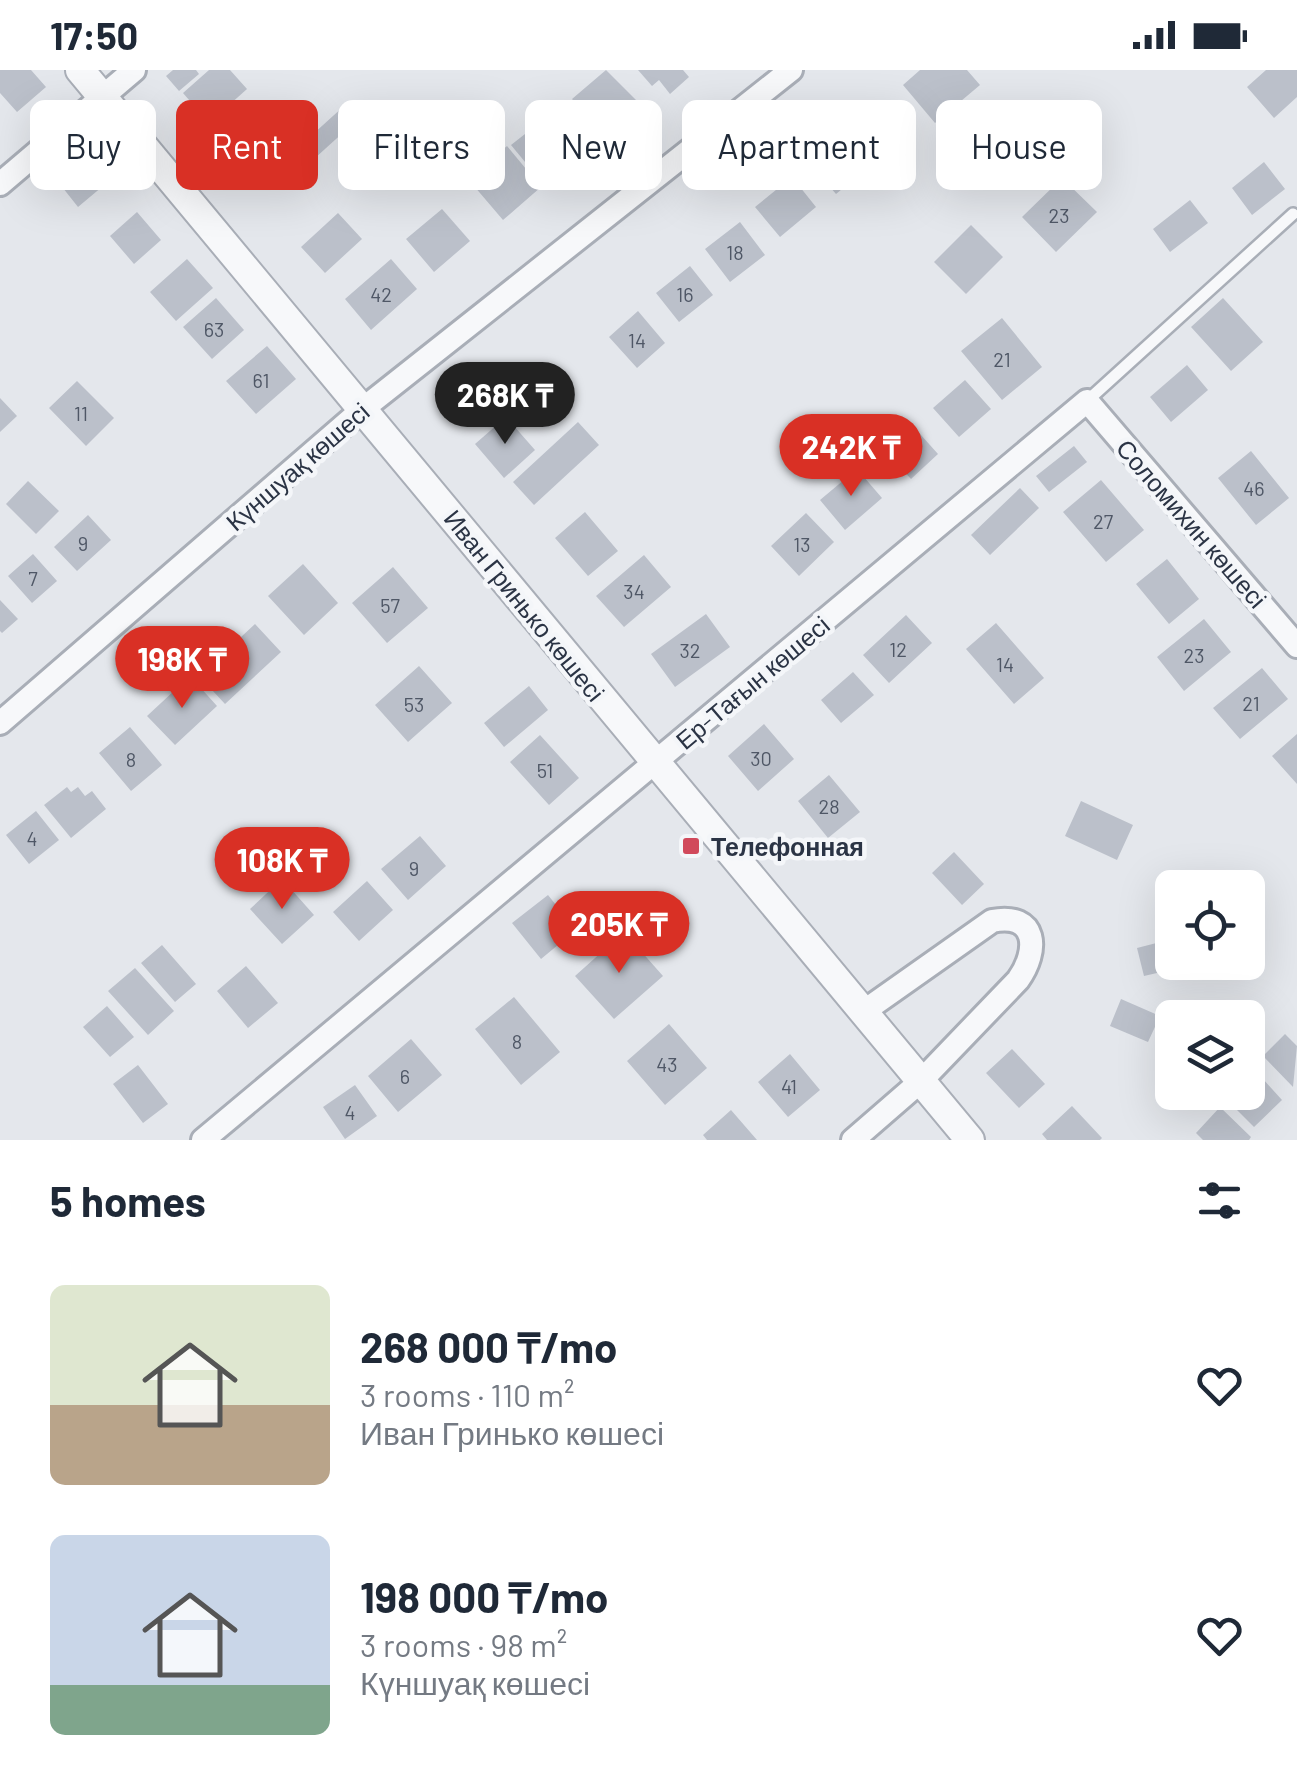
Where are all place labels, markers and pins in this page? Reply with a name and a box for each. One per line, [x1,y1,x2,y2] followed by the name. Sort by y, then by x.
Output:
[424,362,586,447] pin: 268K ₸
[770,414,932,499] pin: 242K ₸
[101,626,263,711] pin: 198K ₸
[201,827,363,912] pin: 108K ₸
[711,831,864,861] place label: Телефонная
[680,835,702,857] marker: Телефонная
[538,891,700,976] pin: 205K ₸

